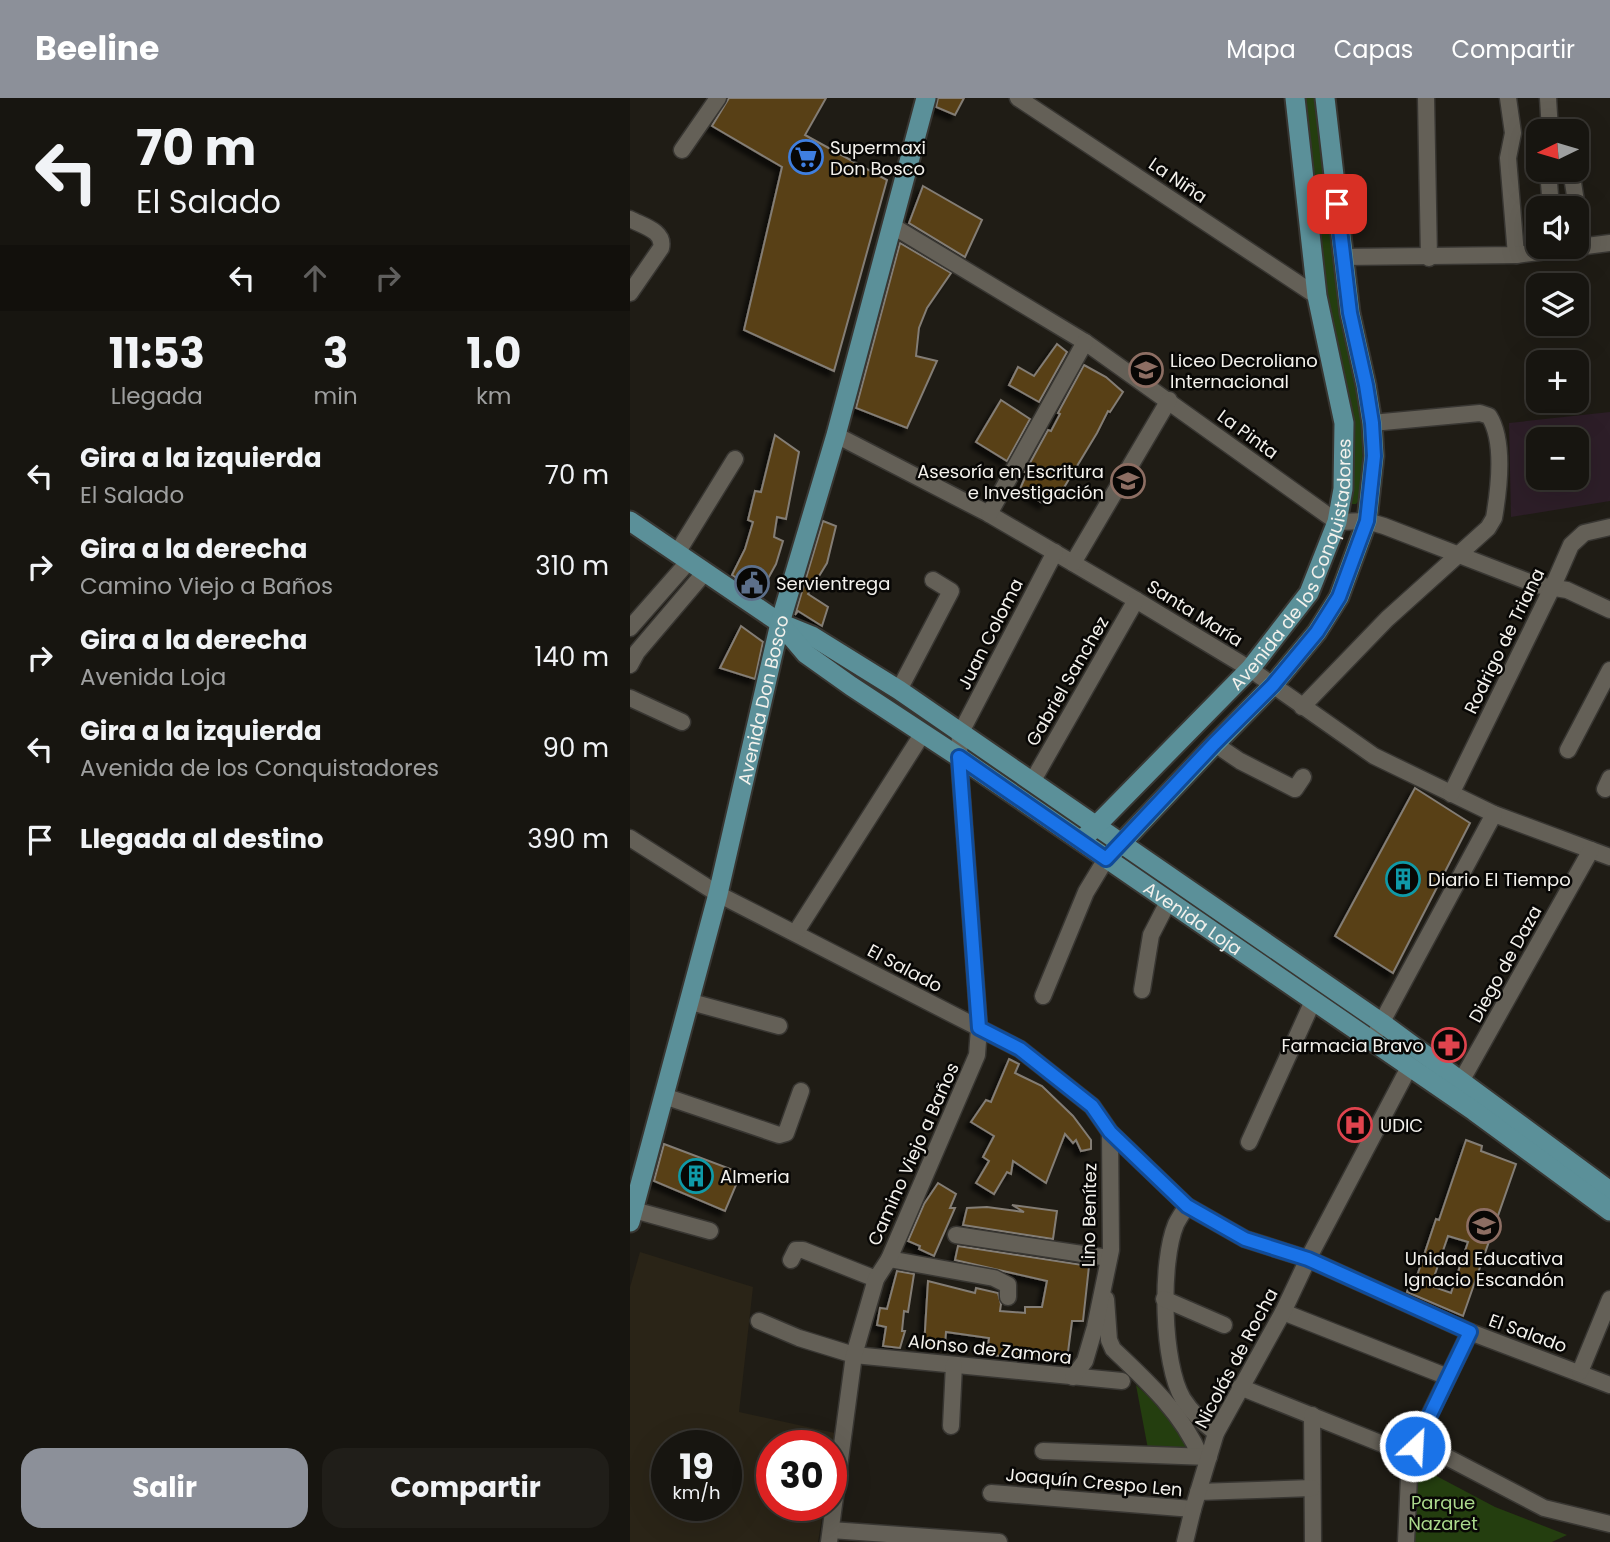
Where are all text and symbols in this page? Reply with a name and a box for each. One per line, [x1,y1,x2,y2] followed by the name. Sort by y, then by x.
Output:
[35,25,159,72] text: Beeline
[1226,33,1296,66] text: Mapa
[1334,33,1413,66] text: Capas
[1451,33,1575,66] text: Compartir
[136,114,256,182] text: 70 m
[1526,119,1589,182] north arrow
[1526,119,1589,490] map controls
[21,126,112,217] icon: left
[830,135,926,181] place label: Supermaxi Don Bosco
[787,138,825,176] supermarket icon: Supermaxi Don Bosco
[1144,151,1212,209] street label: La Niña
[1307,174,1367,234] pin
[136,179,281,224] text: El Salado
[1318,185,1356,223] icon: arrive
[1526,196,1589,259] button: sound
[223,259,261,297] icon: left
[296,259,334,297] icon: ahead
[369,259,407,297] icon: right
[1526,273,1589,336] button: layers
[109,324,205,383] text: 11:53
[323,324,348,383] text: 3
[466,324,521,383] text: 1.0
[1170,348,1318,394] place label: Liceo Decroliano Internacional
[1526,350,1589,413] button: +
[1127,351,1165,389] school or university icon: Liceo Decroliano Internacional
[111,380,203,412] text: Llegada
[314,380,358,412] text: min
[476,380,512,412] text: km
[1212,403,1284,465] street label: La Pinta
[1526,427,1589,490] button: −
[1224,438,1356,695] street label: Avenida de los Conquistadores
[80,440,322,476] text: Gira a la izquierda
[21,457,59,495] icon: left
[545,457,609,493] text: 70 m
[917,459,1104,505] place label: Asesoría en Escritura e Investigación
[1109,462,1147,500] school or university icon: Asesoría en Escritura e Investigación
[80,479,184,511] text: El Salado
[80,531,308,567] text: Gira a la derecha
[21,548,59,586] icon: right
[535,548,609,584] text: 310 m
[733,564,771,602] public building icon: Servientrega
[1458,564,1550,718] street label: Rodrigo de Triana
[80,570,333,602] text: Camino Viejo a Baños
[776,571,890,596] place label: Servientrega
[951,574,1029,694] street label: Juan Coloma
[1142,574,1248,652] street label: Santa María
[731,612,794,787] street label: Avenida Don Bosco
[1020,612,1114,750] street label: Gabriel Sanchez
[80,622,308,658] text: Gira a la derecha
[21,639,59,677] icon: right
[534,639,609,675] text: 140 m
[80,661,226,693] text: Avenida Loja
[80,713,322,749] text: Gira a la izquierda
[21,730,59,768] icon: left
[543,730,609,766] text: 90 m
[80,752,439,784] text: Avenida de los Conquistadores
[21,821,59,859] icon: arrive
[80,821,324,857] text: Llegada al destino
[527,821,609,857] text: 390 m
[1384,860,1422,898] building icon: Diario El Tiempo
[1428,867,1571,892] place label: Diario El Tiempo
[1139,875,1247,961] street label: Avenida Loja
[1463,901,1547,1027] street label: Diego de Daza
[863,938,947,998] street label: El Salado
[1430,1026,1468,1064] pharmacy icon: Farmacia Bravo
[1281,1033,1424,1058] place label: Farmacia Bravo
[861,1058,965,1250] street label: Camino Viejo a Baños
[1336,1106,1374,1144] hospital icon: UDIC
[1380,1113,1423,1138] place label: UDIC
[677,1157,715,1195] building icon: Almeria
[1076,1163,1102,1267] street label: Lino Benítez
[720,1164,790,1189] place label: Almeria
[1465,1207,1503,1245] school or university icon: Unidad Educativa Ignacio Escandón
[1404,1246,1564,1292] place label: Unidad Educativa Ignacio Escandón
[1188,1283,1284,1433] street label: Nicolás de Rocha
[1485,1307,1571,1359] street label: El Salado
[907,1328,1073,1370] street label: Alonso de Zamora
[1378,1409,1452,1483] position arrow
[756,1430,847,1521] speed limit sign: 30
[679,1442,714,1491] text: 19
[21,1448,308,1528] button: Salir
[322,1448,609,1528] button: Compartir
[1004,1462,1184,1502] street label: Joaquín Crespo Len
[673,1480,720,1505] text: km/h
[1408,1490,1478,1536] park label: Parque Nazaret

